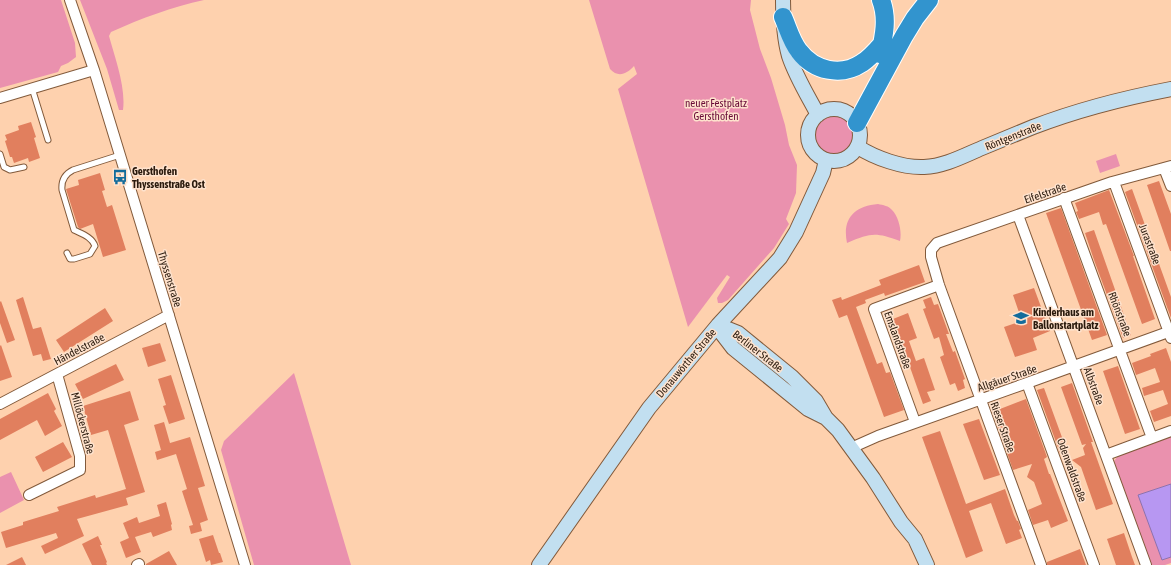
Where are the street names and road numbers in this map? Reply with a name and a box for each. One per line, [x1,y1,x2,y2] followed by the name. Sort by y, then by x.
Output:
[983,119,1043,153] street label: Röntgenstraße
[1022,180,1068,206] street label: Eifelstraße
[1137,222,1163,266] street label: Jurastraße
[156,250,184,308] street label: Thyssenstraße
[1106,290,1134,338] street label: Rhönstraße
[882,310,914,370] street label: Emslandstraße
[654,326,718,400] street label: Donauwörther Straße
[731,328,785,374] street label: Berliner Straße
[52,331,106,367] street label: Händelstraße
[976,362,1038,394] street label: Allgäuer Straße
[1082,366,1106,406] street label: Albstraße
[69,391,97,455] street label: Millöckerstraße
[988,400,1018,454] street label: Rieser Straße
[1055,437,1089,503] street label: Odenwaldstraße

